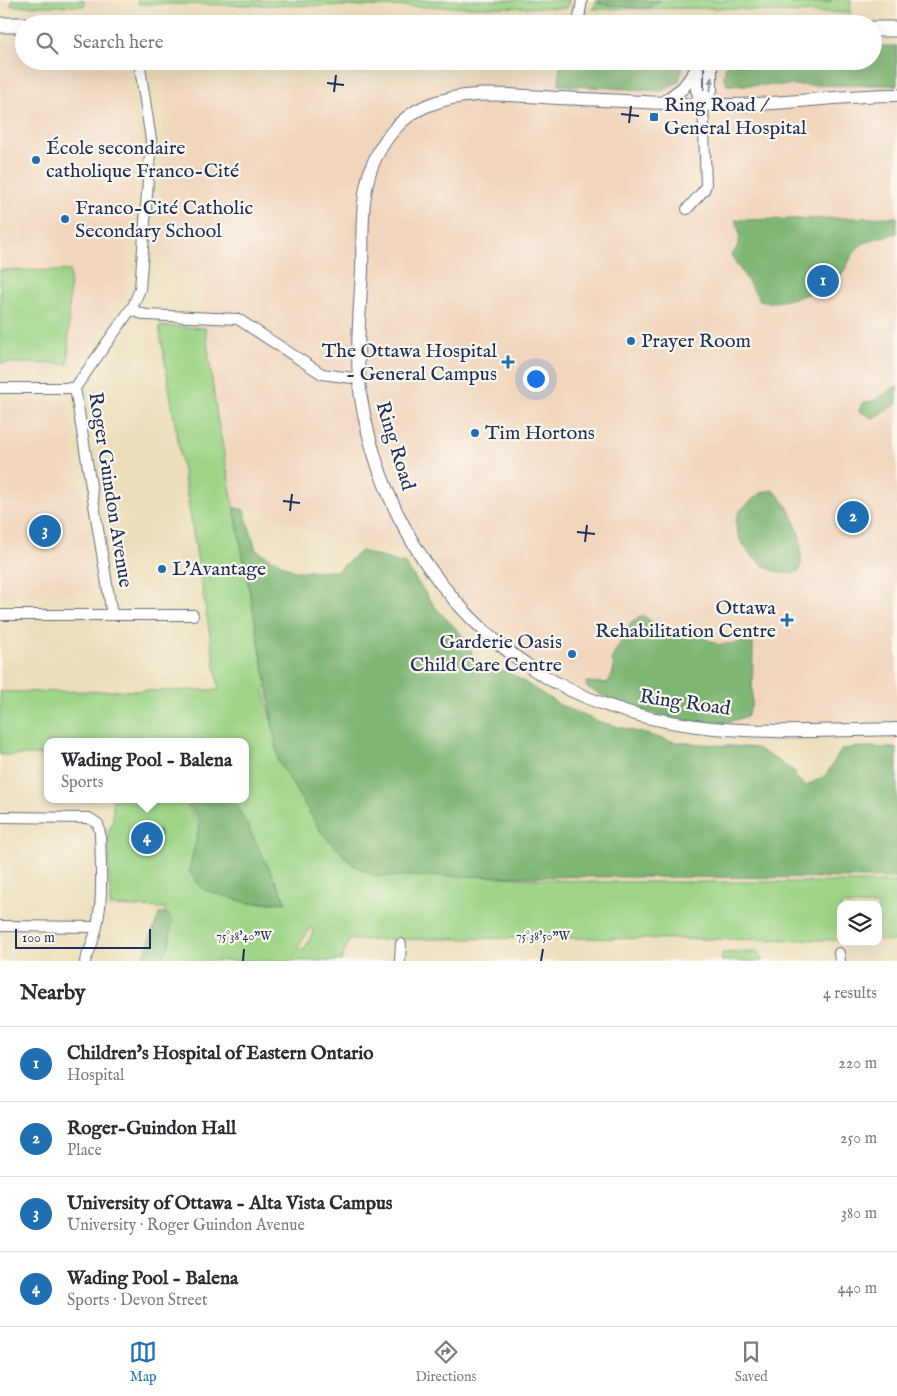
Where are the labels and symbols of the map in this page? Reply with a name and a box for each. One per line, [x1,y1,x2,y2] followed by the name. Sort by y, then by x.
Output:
[707,75,715,91] one-way arrow
[664,93,807,141] place label: Ring Road / General Hospital
[648,111,660,123] marker: Ring Road / General Hospital
[46,136,239,184] place label: École secondaire catholique Franco-Cité
[30,154,42,166] marker: École secondaire catholique Franco-Cité
[75,196,253,244] place label: Franco-Cité Catholic Secondary School
[59,213,71,225] marker: Franco-Cité Catholic Secondary School
[807,262,839,300] pin: 1
[641,329,751,354] place label: Prayer Room
[625,335,637,347] marker: Prayer Room
[322,339,498,387] place label: The Ottawa Hospital - General Campus
[501,355,515,369] marker: The Ottawa Hospital - General Campus
[523,366,549,392] your location
[82,391,138,589] street label: Roger Guindon Avenue
[370,399,420,494] street label: Ring Road
[485,421,595,446] place label: Tim Hortons
[469,427,481,439] marker: Tim Hortons
[837,498,869,536] pin: 2
[29,512,61,550] pin: 3
[172,557,266,582] place label: L'Avantage
[156,563,168,575] marker: L'Avantage
[595,596,776,644] place label: Ottawa Rehabilitation Centre
[780,613,794,627] marker: Ottawa Rehabilitation Centre
[410,630,562,678] place label: Garderie Oasis Child Care Centre
[566,648,578,660] marker: Garderie Oasis Child Care Centre
[638,684,732,722] street label: Ring Road
[131,819,163,857] pin: 4
[15,926,151,949] scale bar
[216,929,272,944] text: 75°38'40"W
[516,929,570,944] text: 75°38'50"W

